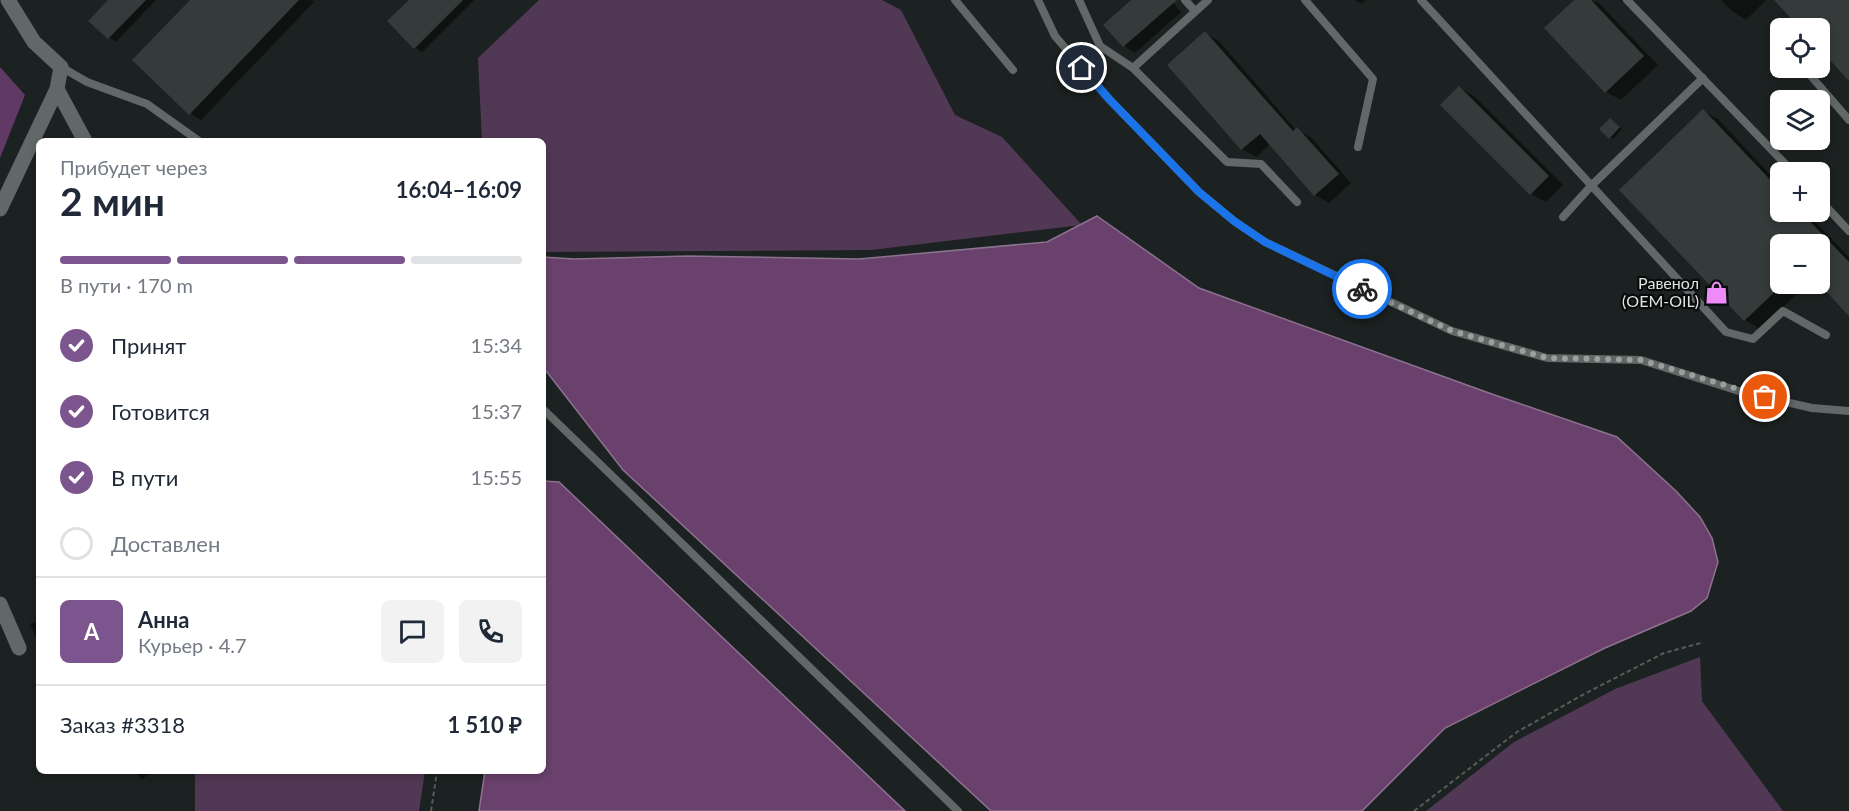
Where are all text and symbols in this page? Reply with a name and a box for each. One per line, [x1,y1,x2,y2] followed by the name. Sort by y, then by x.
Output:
[1770,18,1830,294] map controls
[1770,18,1830,78] button: locate
[1056,42,1107,93] pin
[1065,51,1098,84] icon: home
[1770,90,1830,150] button: layers
[60,155,207,179] text: Прибудет через
[1770,162,1830,222] button: +
[396,176,522,203] text: 16:04–16:09
[60,178,165,224] text: 2 мин
[1770,234,1830,294] button: −
[1332,259,1392,319] courier
[60,273,193,297] text: В пути · 170 m
[1346,273,1379,306] icon: bike
[1622,273,1699,310] place label: Равенол (OEM-OIL)
[1704,279,1730,305] shop icon: Равенол (OEM-OIL)
[60,329,93,362] icon: check
[111,332,186,359] text: Принят
[471,333,522,357] text: 15:34
[1739,371,1790,422] pin
[1748,380,1781,413] icon: bag
[60,395,93,428] icon: check
[111,398,210,425] text: Готовится
[471,399,522,423] text: 15:37
[60,461,93,494] icon: check
[111,464,178,491] text: В пути
[471,465,522,489] text: 15:55
[111,530,220,557] text: Доставлен
[381,600,444,663] button: chat
[459,600,522,663] button: phone
[138,606,189,633] text: Анна
[84,618,99,645] text: А
[138,633,247,657] text: Курьер · 4.7
[60,711,185,738] text: Заказ #3318
[447,711,522,738] text: 1 510 ₽

